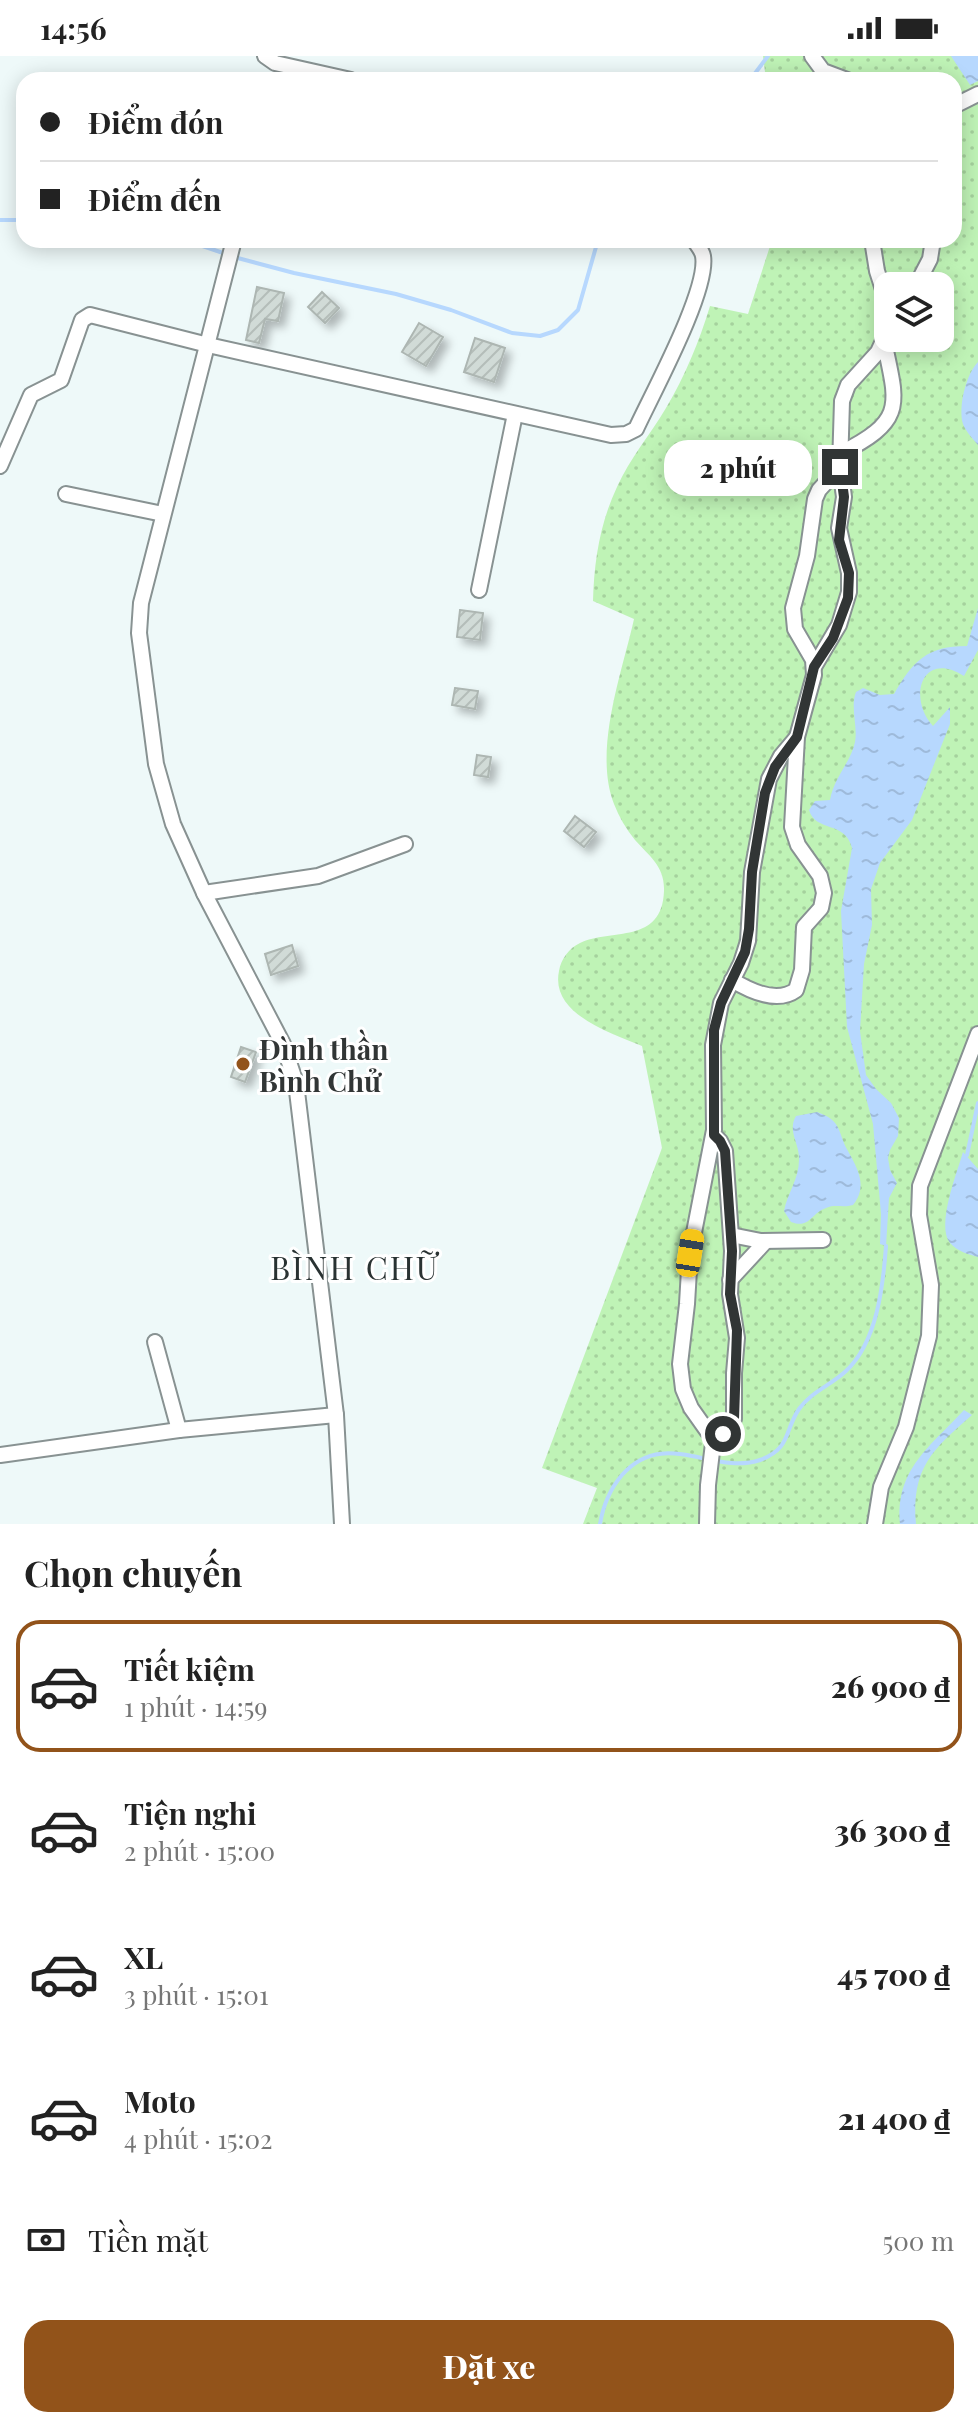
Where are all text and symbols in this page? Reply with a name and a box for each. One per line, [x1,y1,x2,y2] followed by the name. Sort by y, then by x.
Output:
[40,8,107,48] text: 14:56
[88,102,223,142] text: Điểm đón
[88,179,221,219] text: Điểm đến
[874,272,954,352] map controls
[874,272,954,352] button: layers
[664,439,812,495] callout: 2 phút
[822,449,858,485] route end
[700,450,776,485] text: 2 phút
[259,1029,389,1099] place label: Đình thần Bình Chử
[234,1055,252,1073] marker: Đình thần Bình Chử
[674,1227,706,1279] car
[270,1245,440,1288] district label: BÌNH CHỮ
[705,1416,741,1452] route start
[24,1548,242,1596] text: Chọn chuyến
[124,1649,255,1689] text: Tiết kiệm
[28,1650,100,1722] icon: car
[831,1666,950,1706] text: 26 900 ₫
[124,1689,268,1724] text: 1 phút · 14:59
[124,1793,257,1833] text: Tiện nghi
[28,1794,100,1866] icon: car
[834,1810,950,1850] text: 36 300 ₫
[124,1833,275,1868] text: 2 phút · 15:00
[124,1937,163,1977] text: XL
[28,1938,100,2010] icon: car
[837,1954,950,1994] text: 45 700 ₫
[124,1977,269,2012] text: 3 phút · 15:01
[124,2081,196,2121] text: Moto
[28,2082,100,2154] icon: car
[838,2098,950,2138] text: 21 400 ₫
[124,2121,272,2156] text: 4 phút · 15:02
[24,2218,68,2262] icon: cash
[88,2220,208,2260] text: Tiền mặt
[882,2223,954,2258] text: 500 m
[24,2320,954,2412] button: Đặt xe

